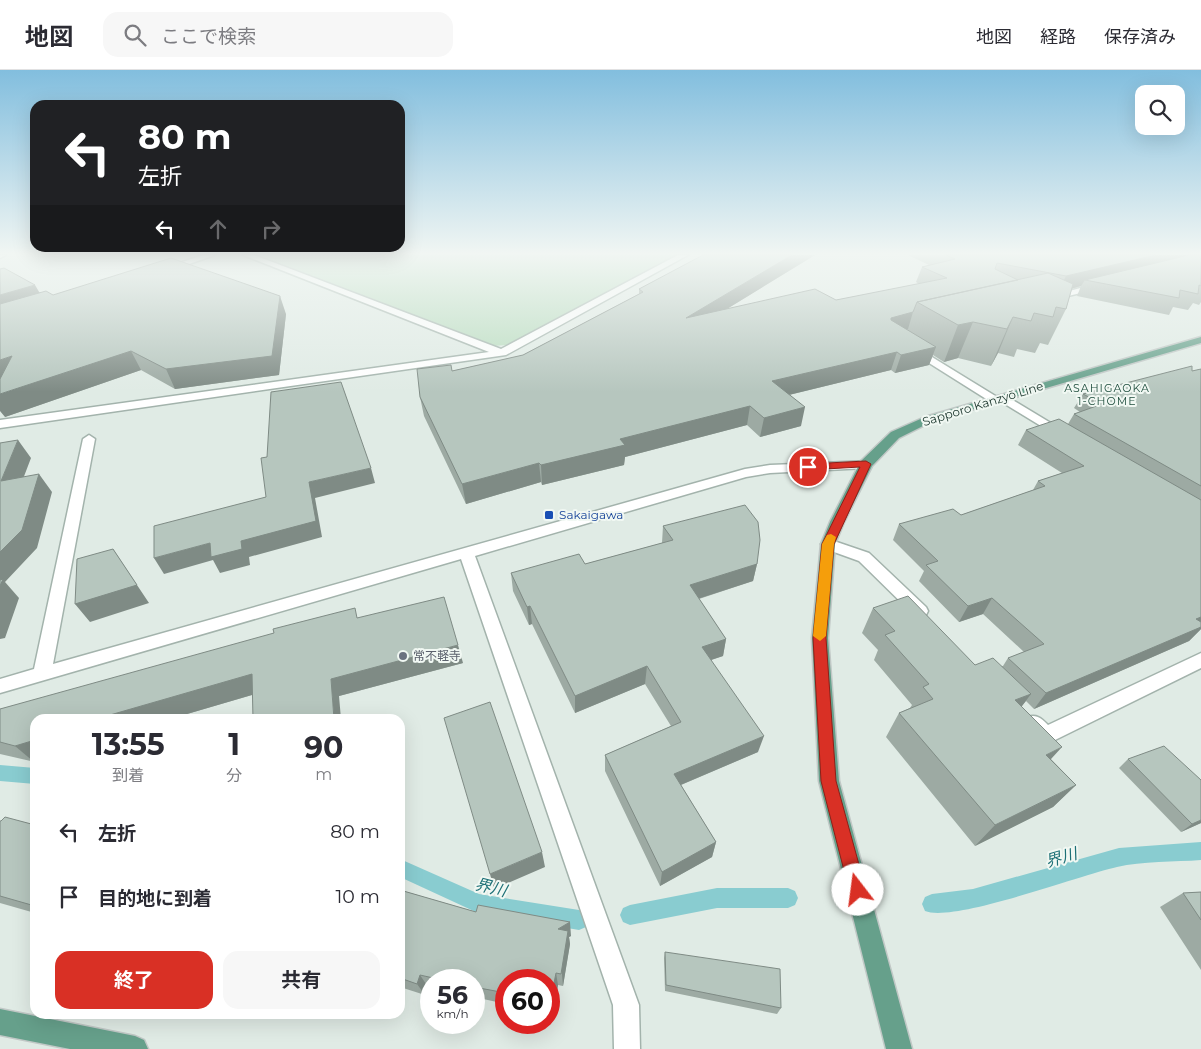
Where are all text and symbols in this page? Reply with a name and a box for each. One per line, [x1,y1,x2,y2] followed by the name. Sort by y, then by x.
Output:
[103,12,453,57] search box
[121,21,149,49] icon: search
[25,22,73,51] text: 地図
[161,25,256,48] text: ここで検索
[976,26,1012,48] text: 地図
[1040,26,1076,48] text: 経路
[1104,26,1176,48] text: 保存済み
[1135,85,1185,135] map controls
[1135,85,1185,135] button: search
[138,115,232,158] text: 80 m
[55,120,120,185] icon: left
[138,163,182,190] text: 左折
[151,215,179,243] icon: left
[204,215,232,243] icon: ahead
[257,215,285,243] icon: right
[921,378,1045,429] street label: Sapporo Kanzyō Line
[1064,381,1150,408] district label: ASAHIGAOKA 1-CHOME
[787,446,829,488] pin
[794,453,822,481] icon: arrive
[559,507,623,522] place label: Sakaigawa
[543,509,555,521] marker: Sakaigawa
[413,648,461,663] place label: 常不軽寺
[397,650,409,662] marker: 常不軽寺
[92,726,165,763] text: 13:55
[228,726,240,763] text: 1
[304,729,343,766] text: 90
[315,765,332,784] text: m
[112,766,144,785] text: 到着
[226,766,242,785] text: 分
[55,818,83,846] icon: left
[330,820,380,843] text: 80 m
[98,822,136,845] text: 左折
[1043,843,1081,871] water label: 界川
[831,863,883,915] position arrow
[473,874,511,901] water label: 界川
[55,883,83,911] icon: arrive
[335,885,380,908] text: 10 m
[98,887,212,910] text: 目的地に到着
[55,951,213,1009] button: 終了
[223,951,380,1009] button: 共有
[495,969,560,1034] speed limit sign: 60
[437,980,468,1010] text: 56
[436,1006,469,1021] text: km/h

